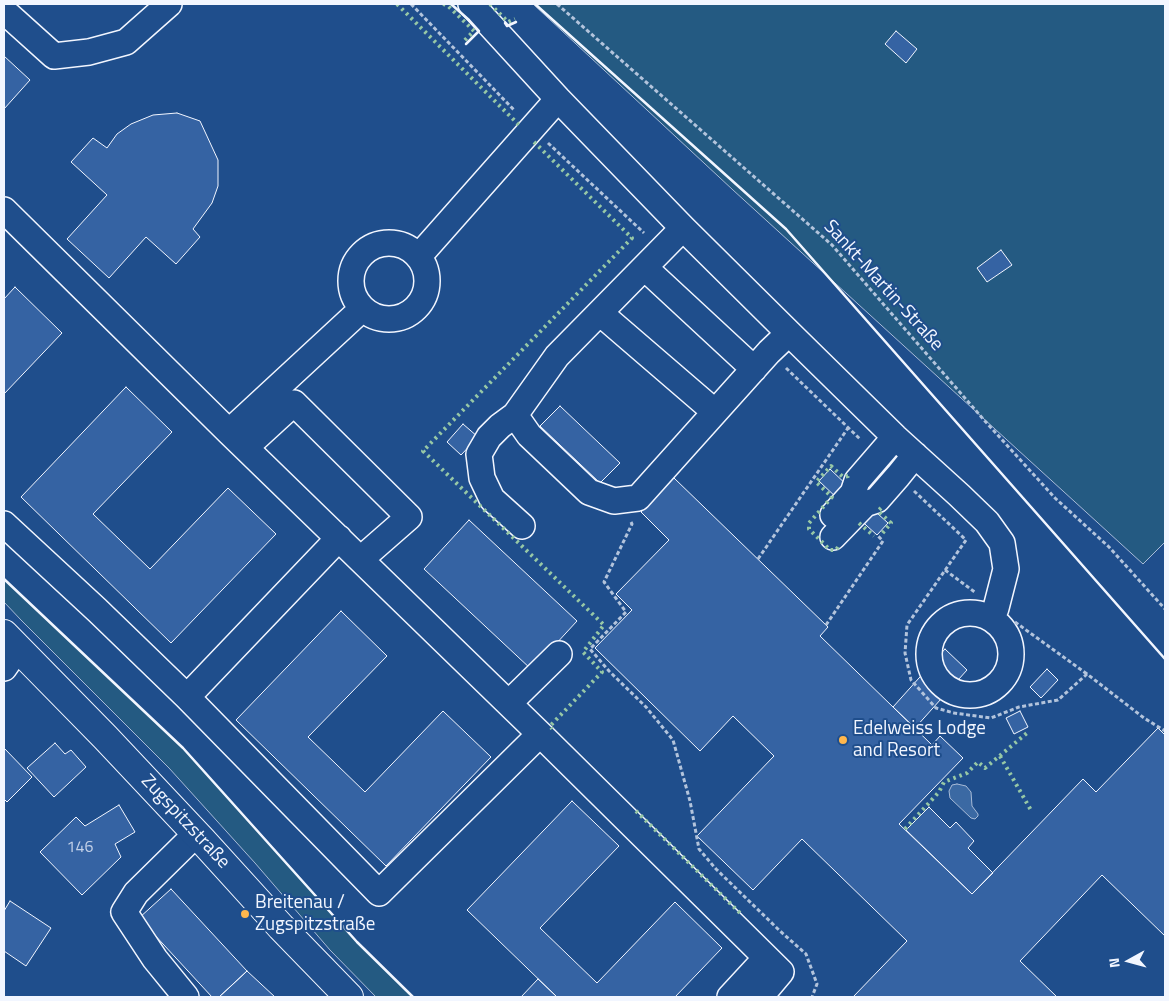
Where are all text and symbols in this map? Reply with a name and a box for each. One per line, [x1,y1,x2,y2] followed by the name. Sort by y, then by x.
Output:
[818,216,948,356] street label: Sankt-Martin-Straße
[853,718,986,762] place label: Edelweiss Lodge and Resort
[837,734,849,746] marker: Edelweiss Lodge and Resort
[136,770,234,874] street label: Zugspitzstraße
[67,838,93,858] house number: 146
[255,892,375,936] place label: Breitenau / Zugspitzstraße
[239,908,251,920] marker: Breitenau / Zugspitzstraße
[1104,936,1154,986] north arrow
[1103,957,1125,969] text: N

